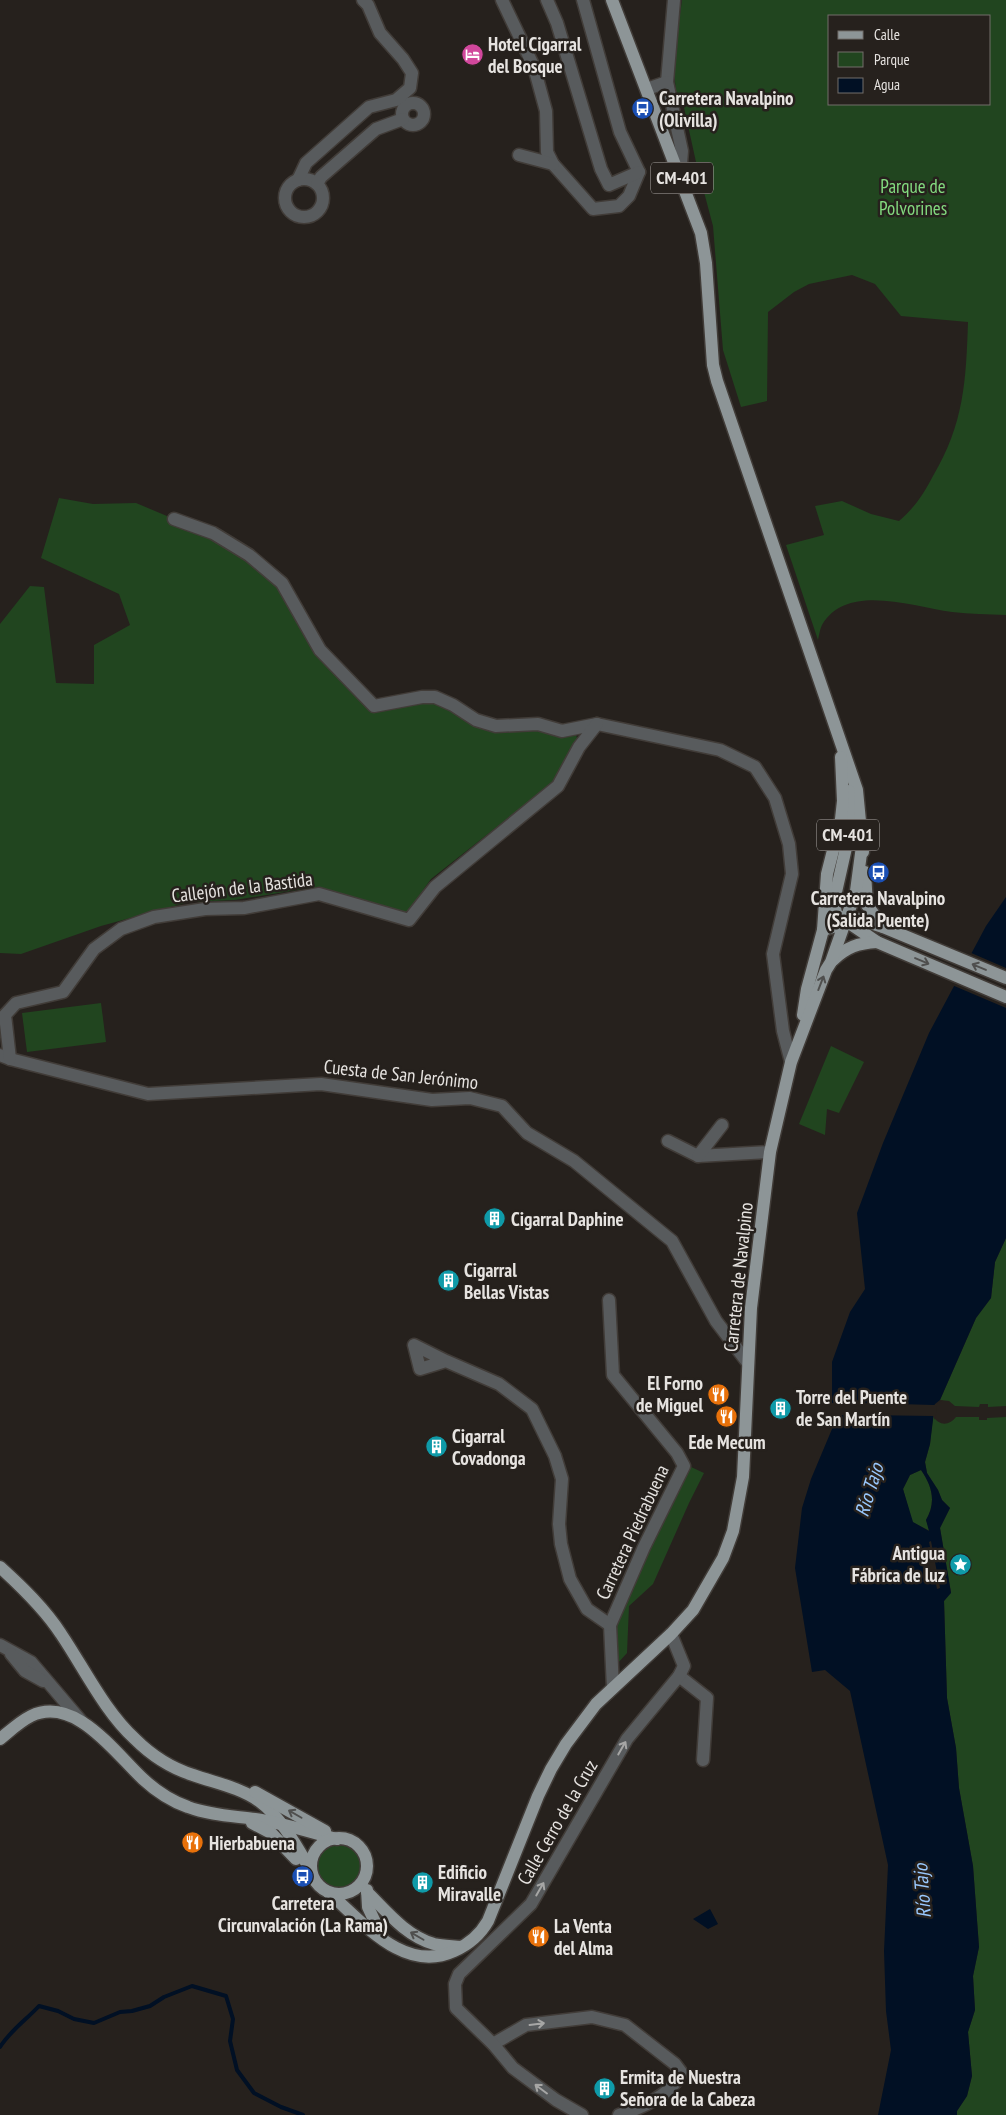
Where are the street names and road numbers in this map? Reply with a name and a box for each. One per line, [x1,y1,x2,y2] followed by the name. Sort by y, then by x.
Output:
[651,162,713,194] road number: CM-401
[817,820,879,850] road number: CM-401
[170,866,314,908] street label: Callejón de la Bastida
[323,1054,479,1094] street label: Cuesta de San Jerónimo
[718,1201,758,1353] street label: Carretera de Navalpino
[590,1461,674,1603] street label: Carretera Piedrabuena
[512,1755,603,1889] street label: Calle Cerro de la Cruz

